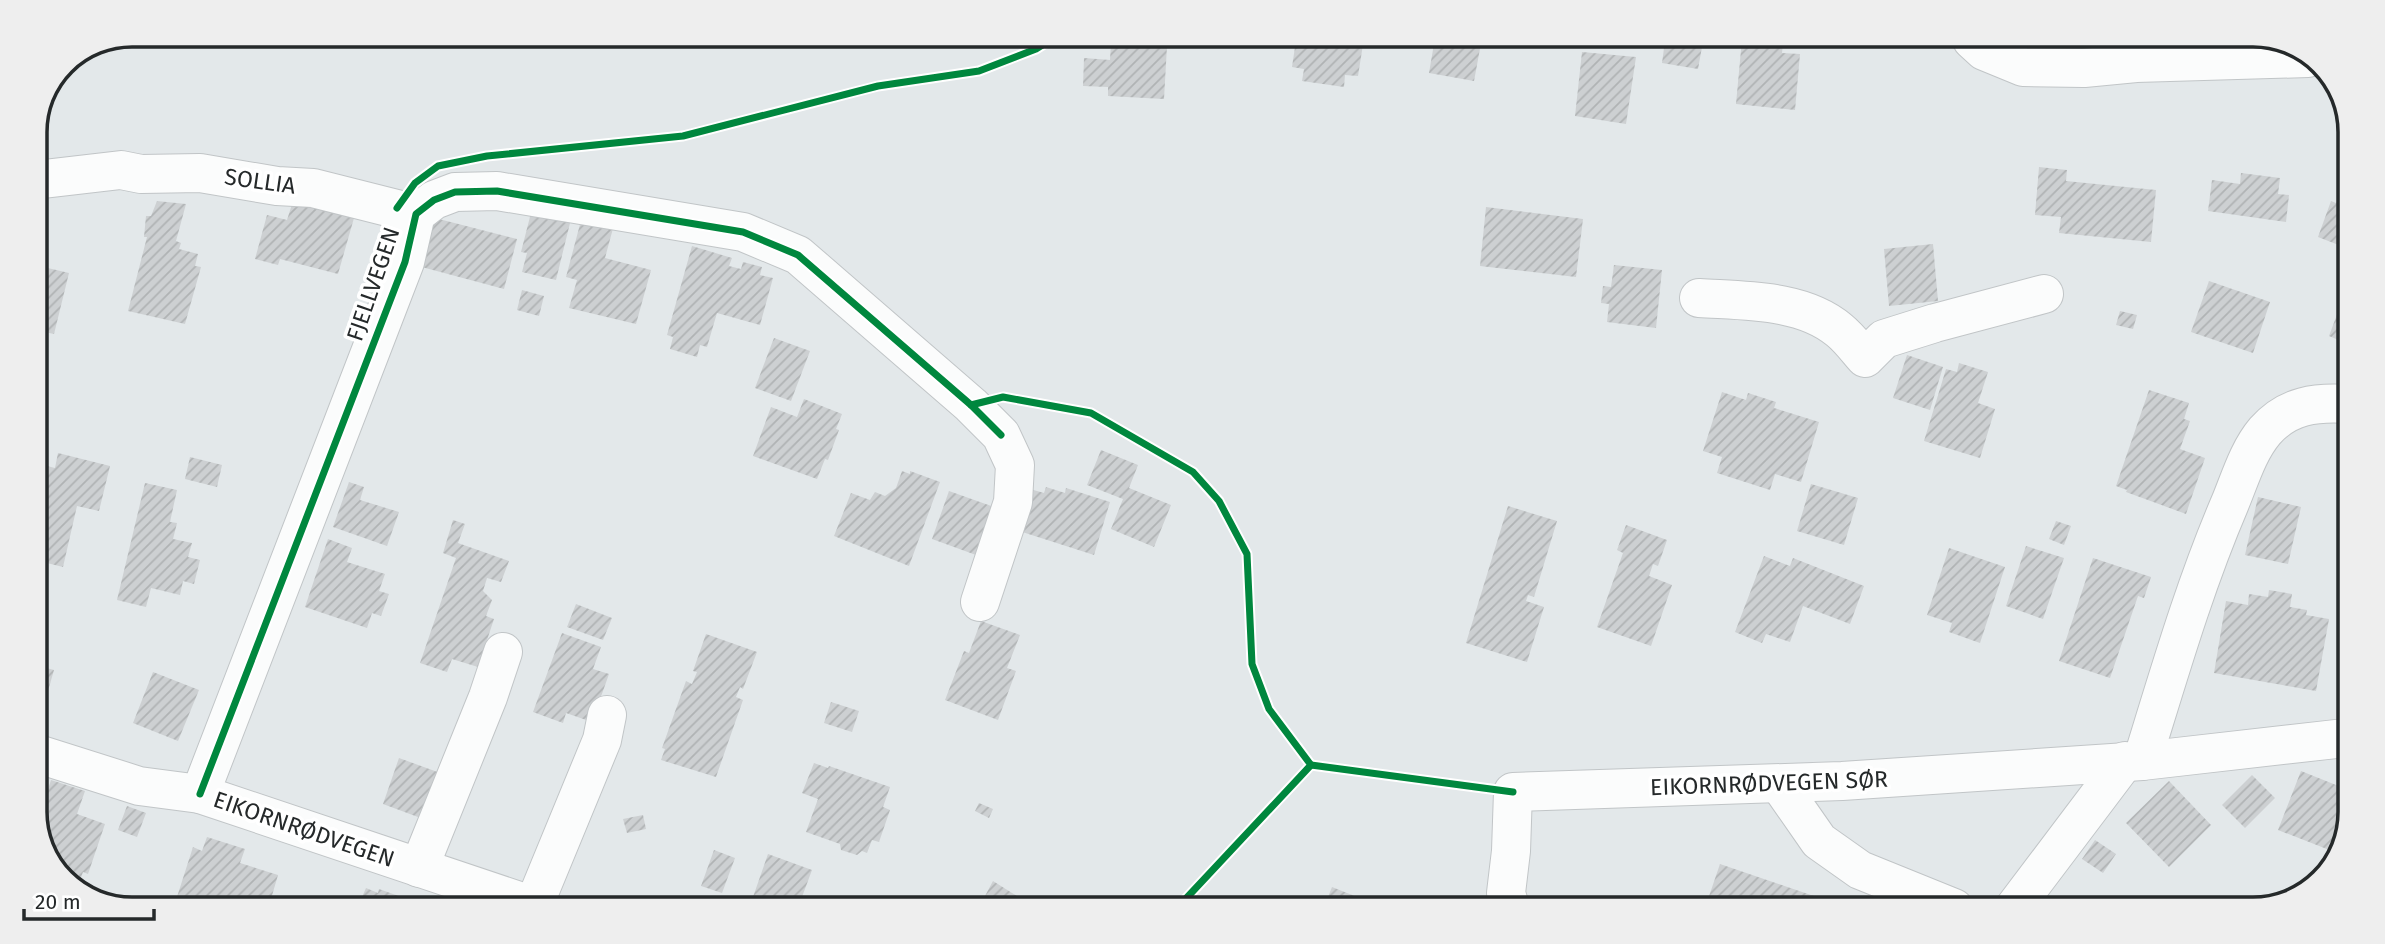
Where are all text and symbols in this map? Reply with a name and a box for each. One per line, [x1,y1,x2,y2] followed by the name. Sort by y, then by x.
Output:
[223,162,298,200] street label: SOLLIA
[340,223,406,345] street label: FJELLVEGEN
[1650,765,1888,801] street label: EIKORNRØDVEGEN SØR
[210,785,398,873] street label: EIKORNRØDVEGEN
[24,878,154,922] scale bar
[35,889,81,915] text: 20 m

